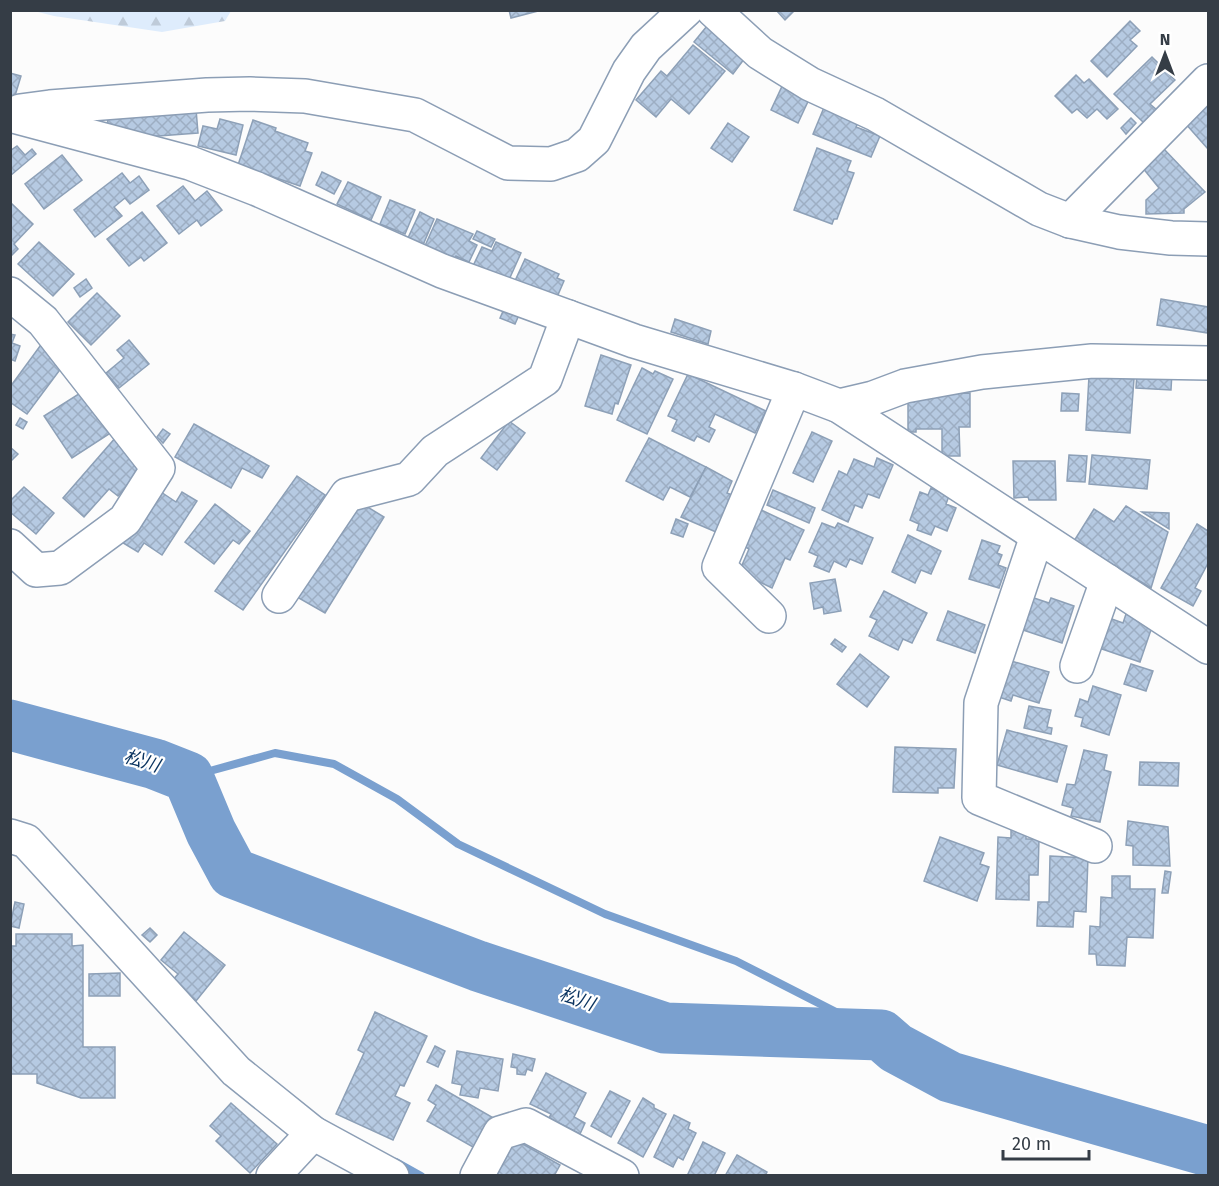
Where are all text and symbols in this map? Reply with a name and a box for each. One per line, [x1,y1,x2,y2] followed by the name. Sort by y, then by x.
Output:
[1135,24,1195,84] north arrow
[1160,30,1170,49] text: N
[122,745,164,777] water label: 松川
[556,983,599,1016] water label: 松川
[1003,1123,1088,1161] scale bar
[1012,1133,1051,1155] text: 20 m

